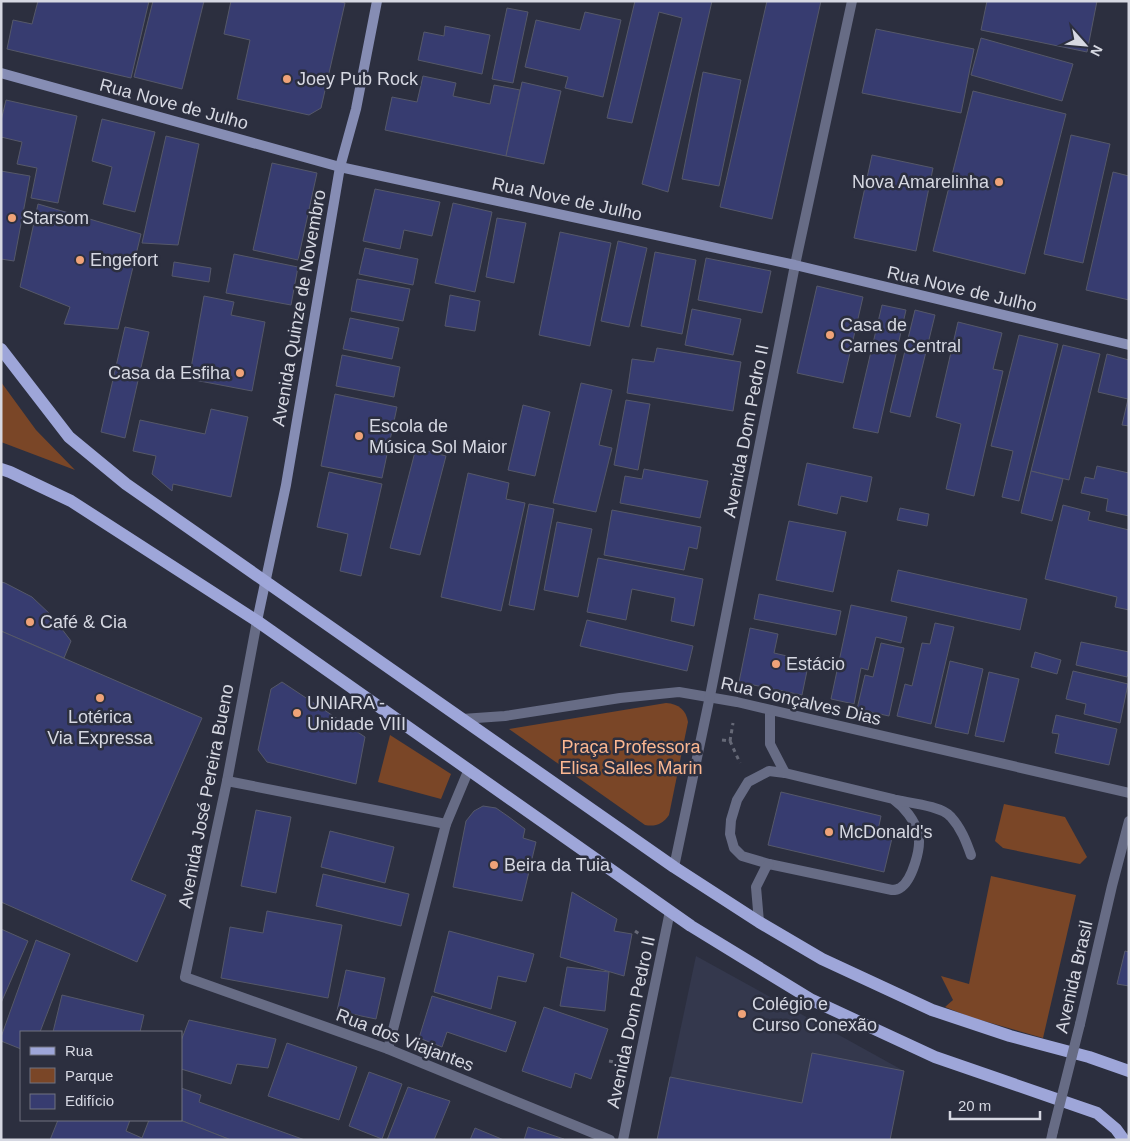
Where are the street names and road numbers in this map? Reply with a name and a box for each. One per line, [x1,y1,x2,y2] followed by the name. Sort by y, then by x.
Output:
[97,75,251,133] street label: Rua Nove de Julho
[490,173,644,225] street label: Rua Nove de Julho
[268,188,330,428] street label: Avenida Quinze de Novembro
[885,262,1039,316] street label: Rua Nove de Julho
[719,343,773,519] street label: Avenida Dom Pedro II
[719,673,883,729] street label: Rua Gonçalves Dias
[174,682,238,910] street label: Avenida José Pereira Bueno
[1051,919,1097,1035] street label: Avenida Brasil
[603,934,659,1110] street label: Avenida Dom Pedro II
[333,1005,477,1075] street label: Rua dos Viajantes

